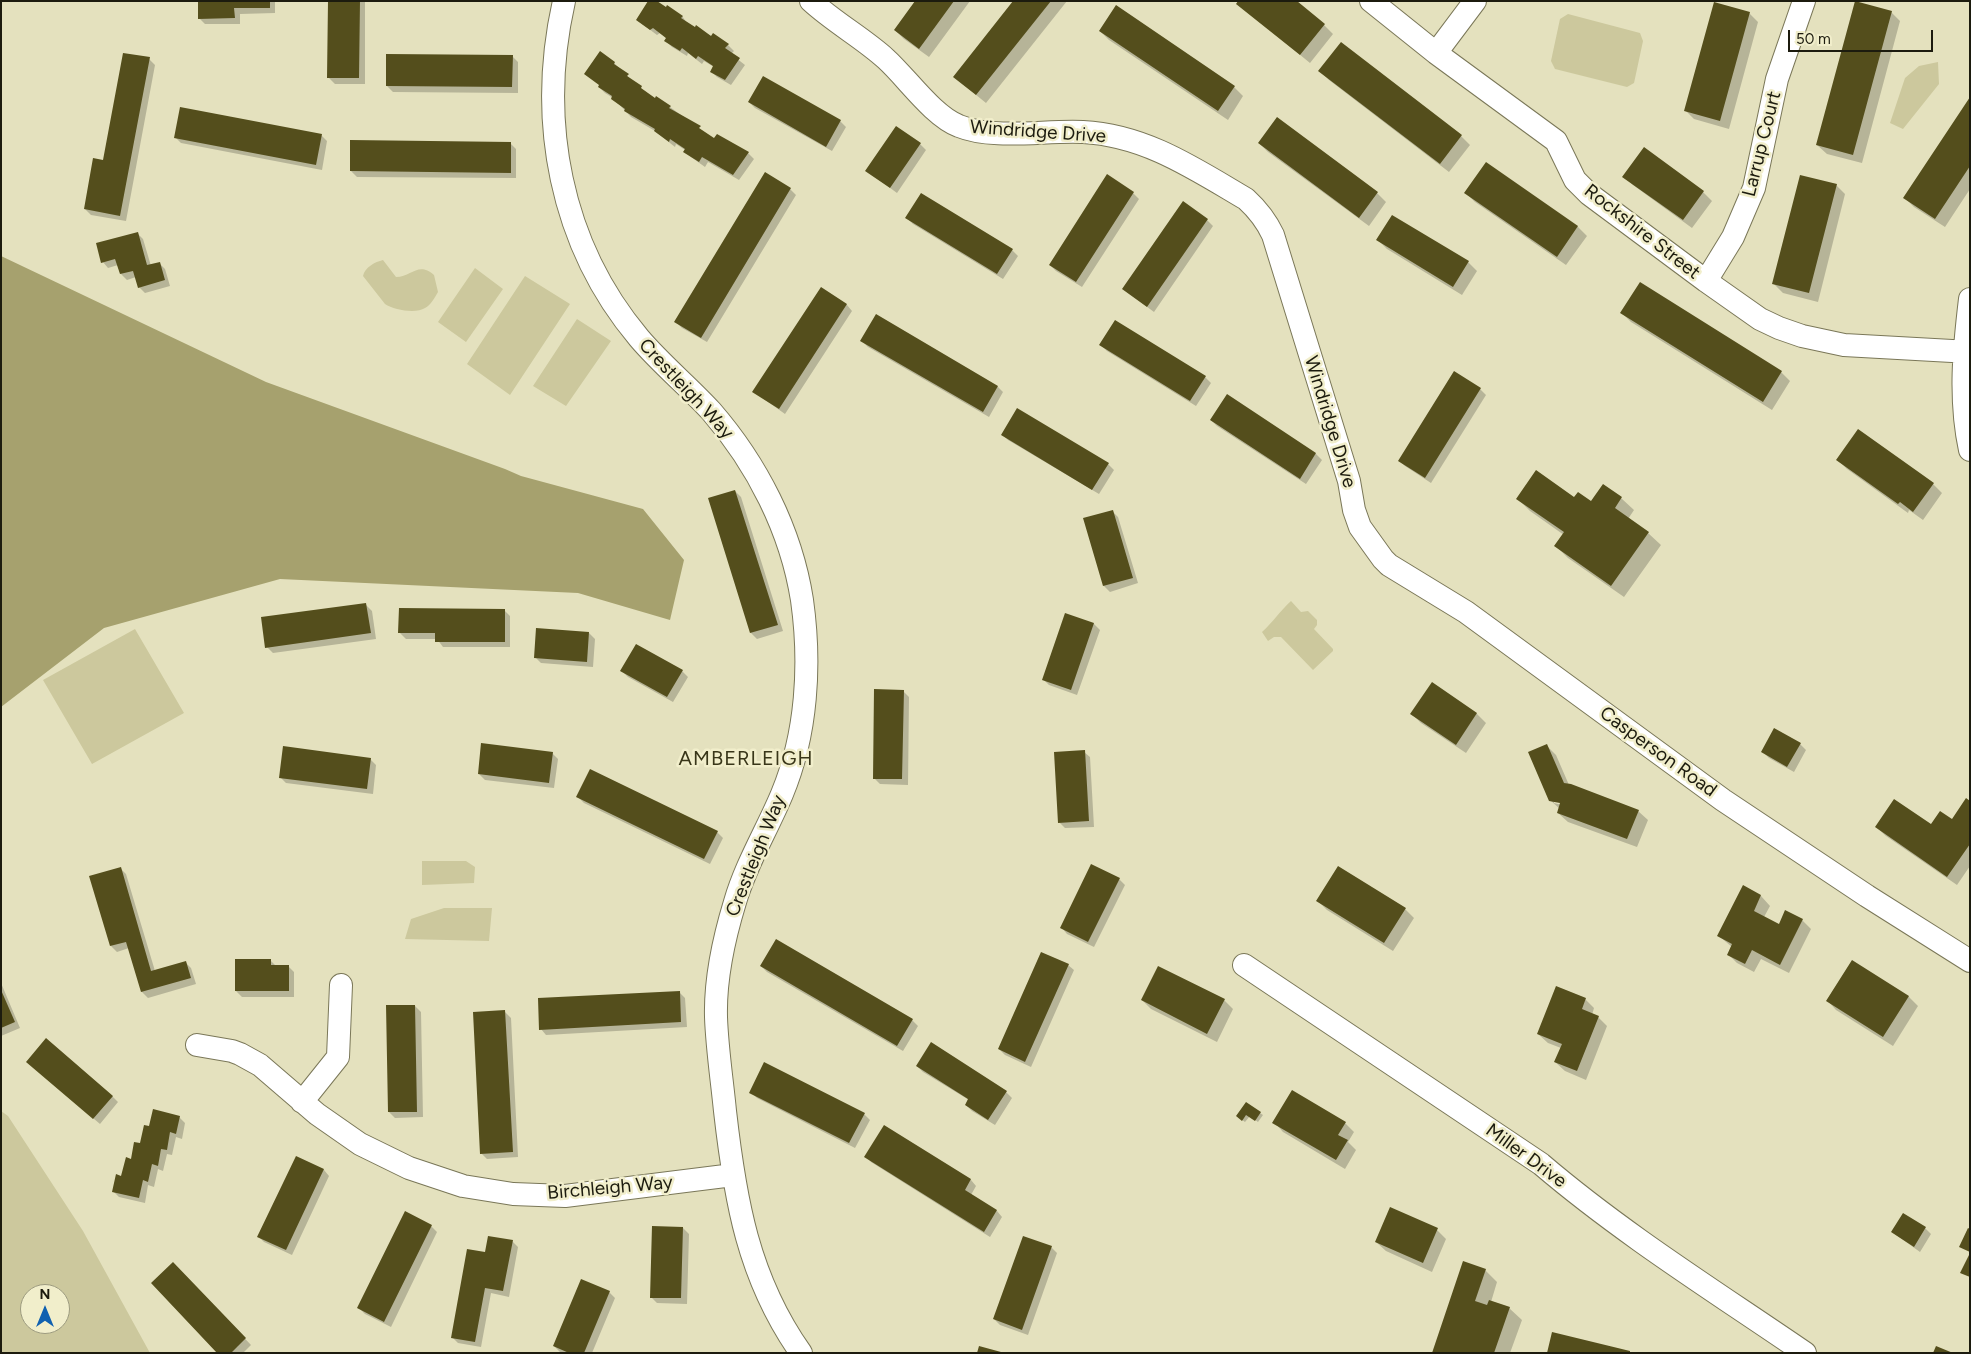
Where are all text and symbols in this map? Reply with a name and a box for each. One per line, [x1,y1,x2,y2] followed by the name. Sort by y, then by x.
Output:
[1791,20,1936,52] scale bar
[1796,30,1831,48] text: 50 m
[1738,89,1786,199] street label: Larrup Court
[969,116,1107,148] street label: Windridge Drive
[1579,180,1705,284] street label: Rockshire Street
[634,334,738,444] street label: Crestleigh Way
[1299,353,1361,491] street label: Windridge Drive
[1595,702,1721,802] street label: Casperson Road
[677,747,815,771] district label: AMBERLEIGH
[721,792,791,920] street label: Crestleigh Way
[1481,1119,1571,1193] street label: Miller Drive
[546,1171,674,1205] street label: Birchleigh Way
[20,1284,70,1334] north arrow
[40,1286,50,1303] text: N

